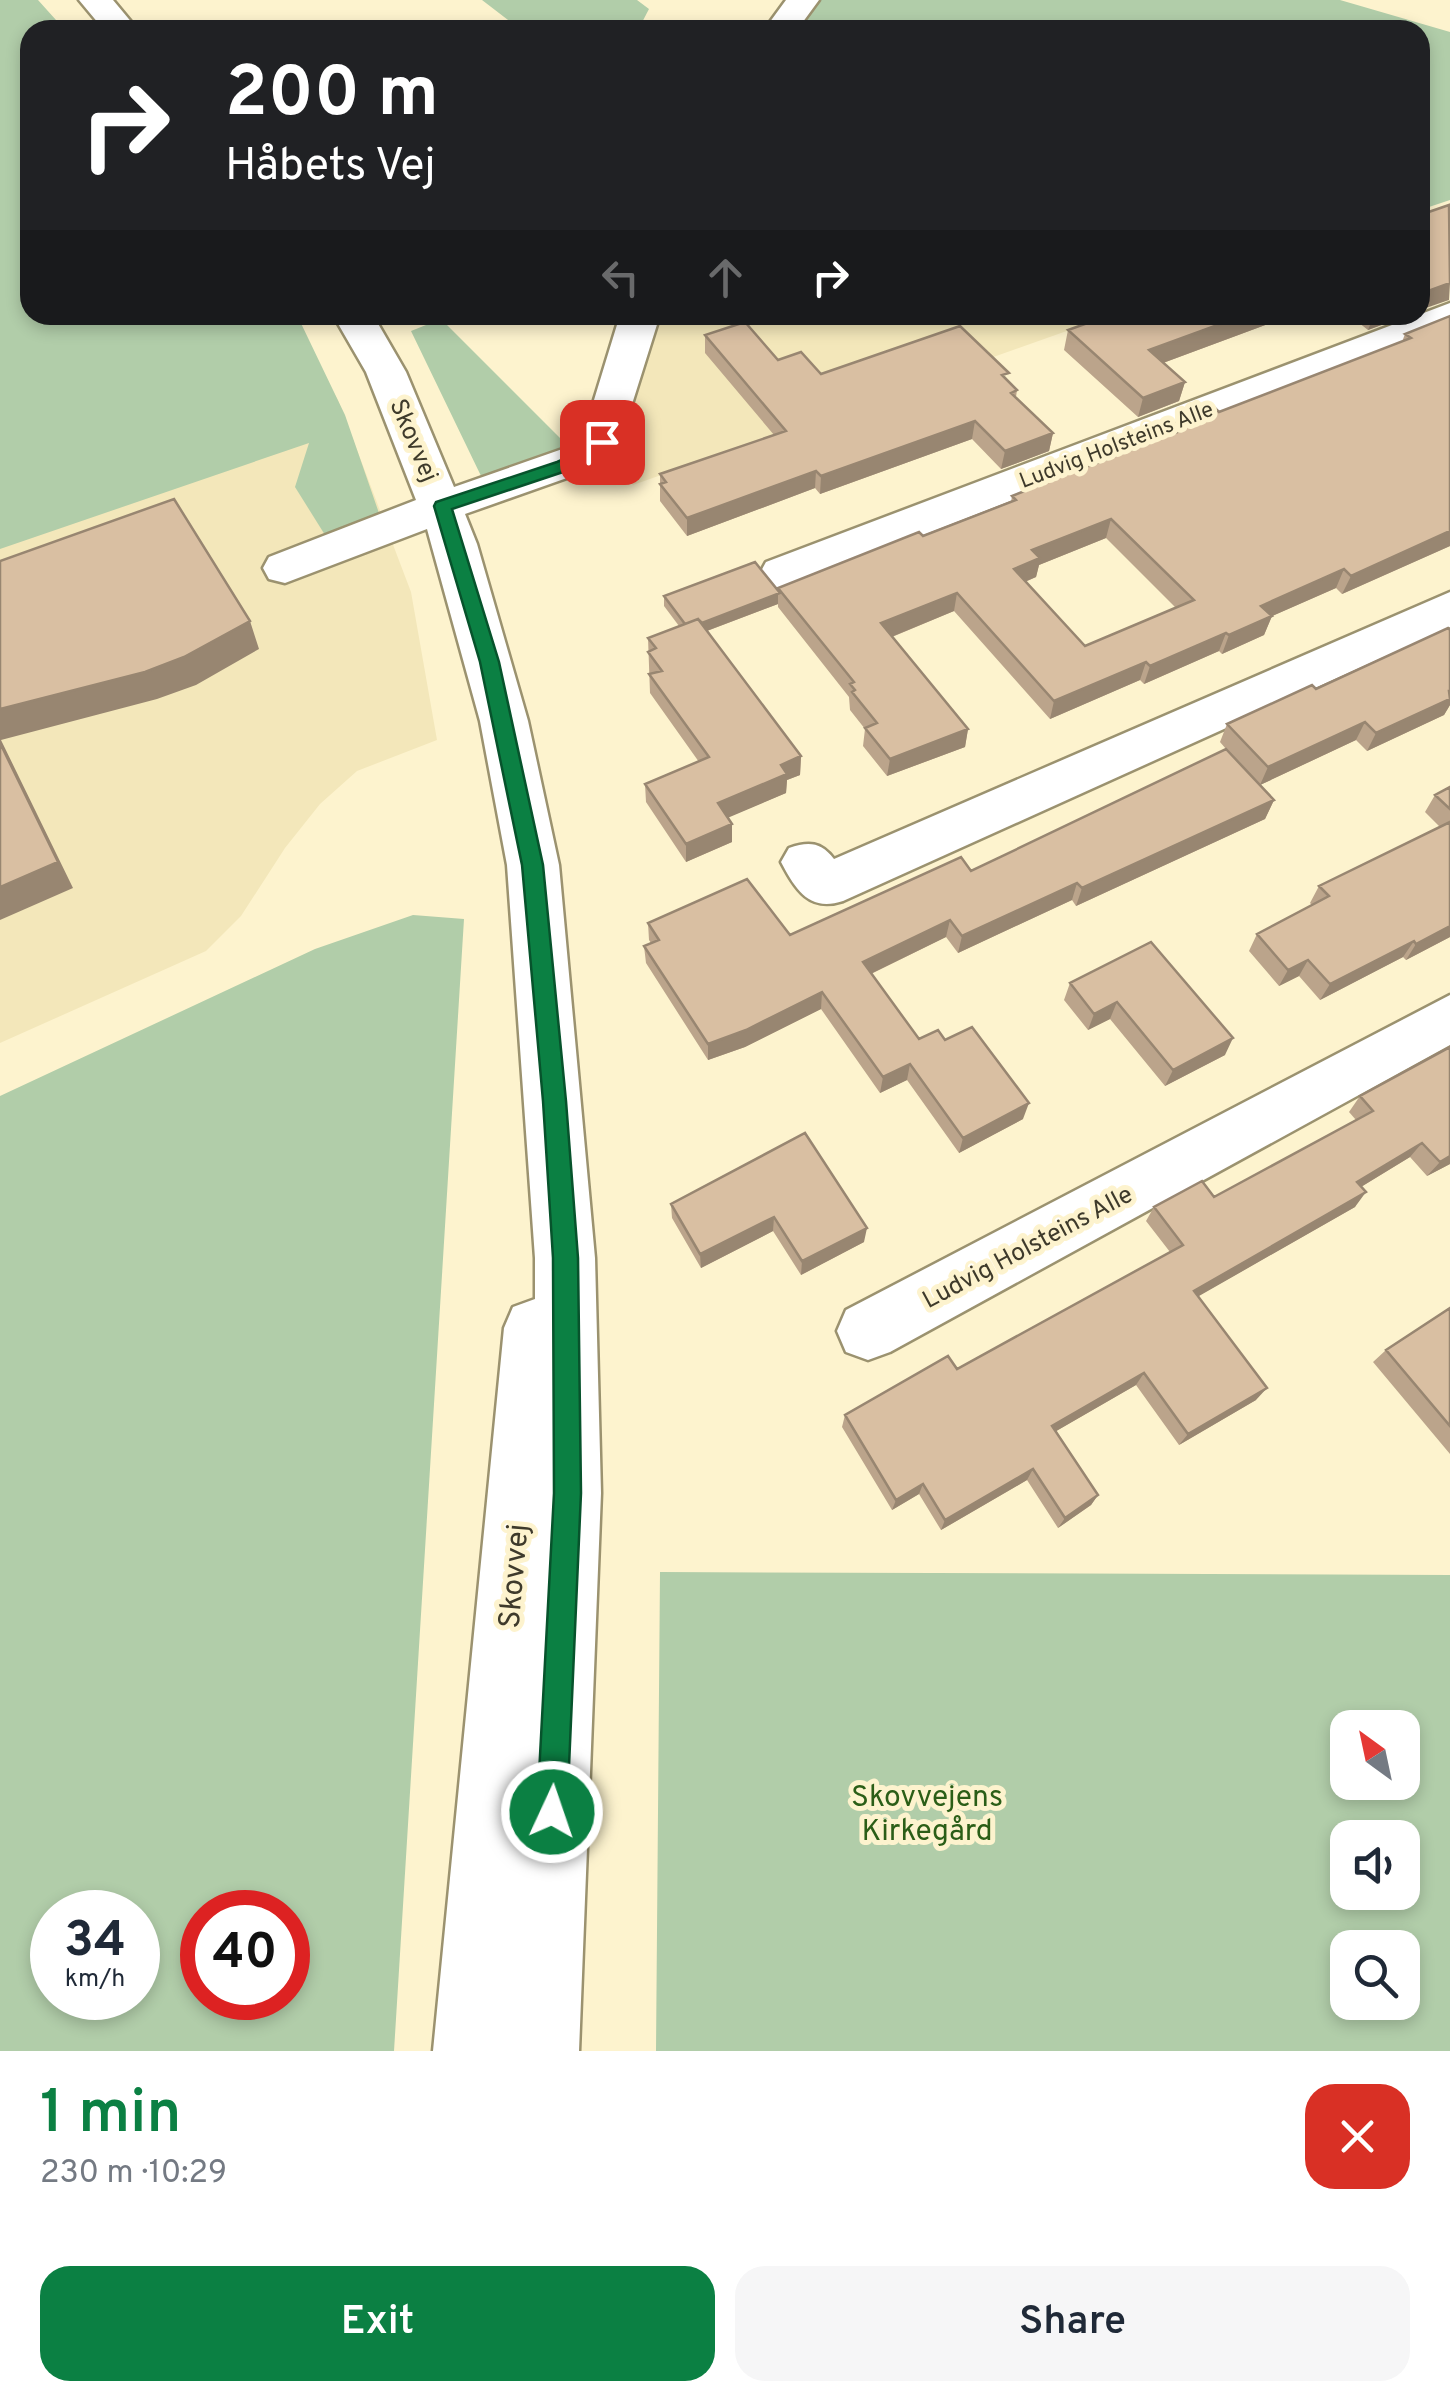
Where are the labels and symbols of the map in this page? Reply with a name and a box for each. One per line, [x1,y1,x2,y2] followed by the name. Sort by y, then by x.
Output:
[380,395,444,488] street label: Skovvej
[1016,397,1218,496] street label: Ludvig Holsteins Alle
[560,400,645,485] pin
[918,1180,1139,1318] street label: Ludvig Holsteins Alle
[492,1522,538,1630] street label: Skovvej
[1330,1710,1420,1800] north arrow
[500,1760,604,1864] position arrow
[851,1780,1003,1851] park label: Skovvejens Kirkegård
[180,1890,310,2020] speed limit sign: 40

